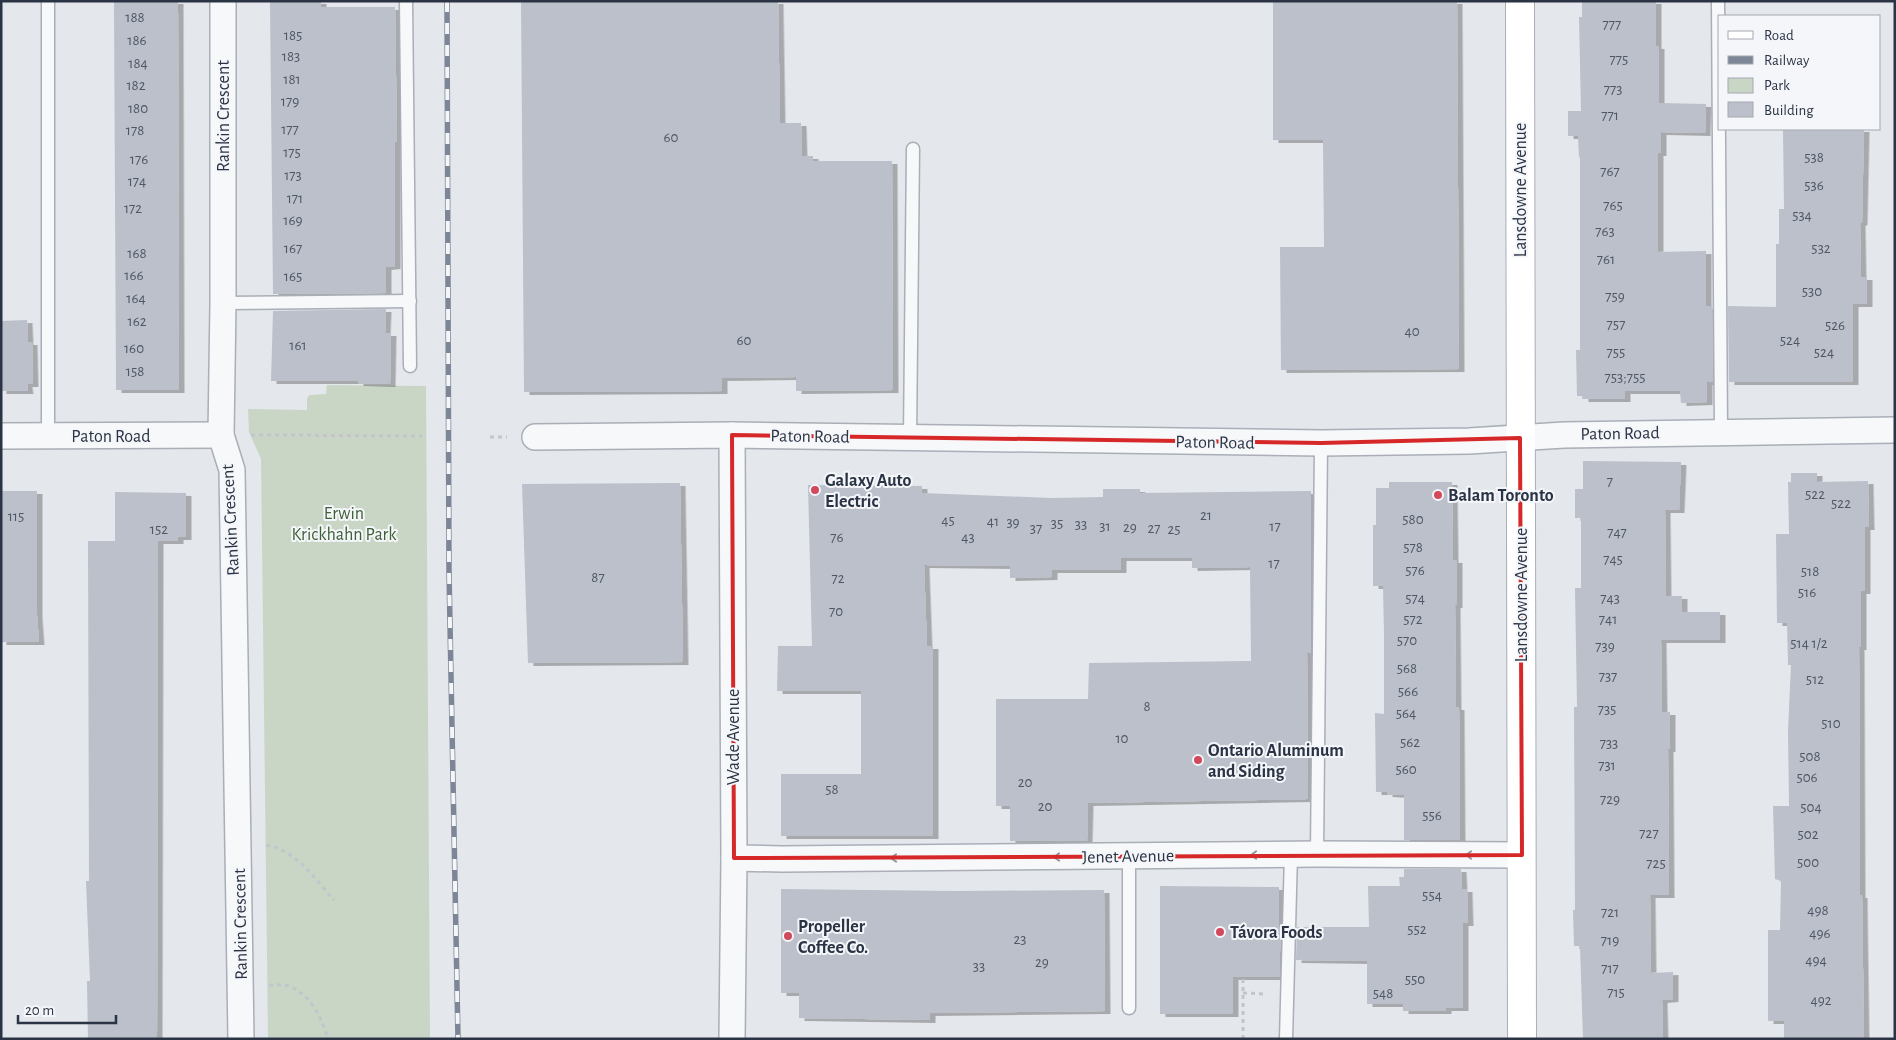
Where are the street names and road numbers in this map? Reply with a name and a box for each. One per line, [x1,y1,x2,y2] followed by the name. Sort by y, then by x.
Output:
[215,60,233,172] street label: Rankin Crescent
[1512,123,1530,257] street label: Lansdowne Avenue
[1580,424,1660,444] street label: Paton Road
[770,427,850,447] street label: Paton Road
[71,428,151,446] street label: Paton Road
[1175,433,1255,453] street label: Paton Road
[219,463,243,576] street label: Rankin Crescent
[1513,528,1531,662] street label: Lansdowne Avenue
[725,689,743,785] street label: Wade Avenue
[1082,847,1174,867] street label: Jenet Avenue
[231,868,251,980] street label: Rankin Crescent

